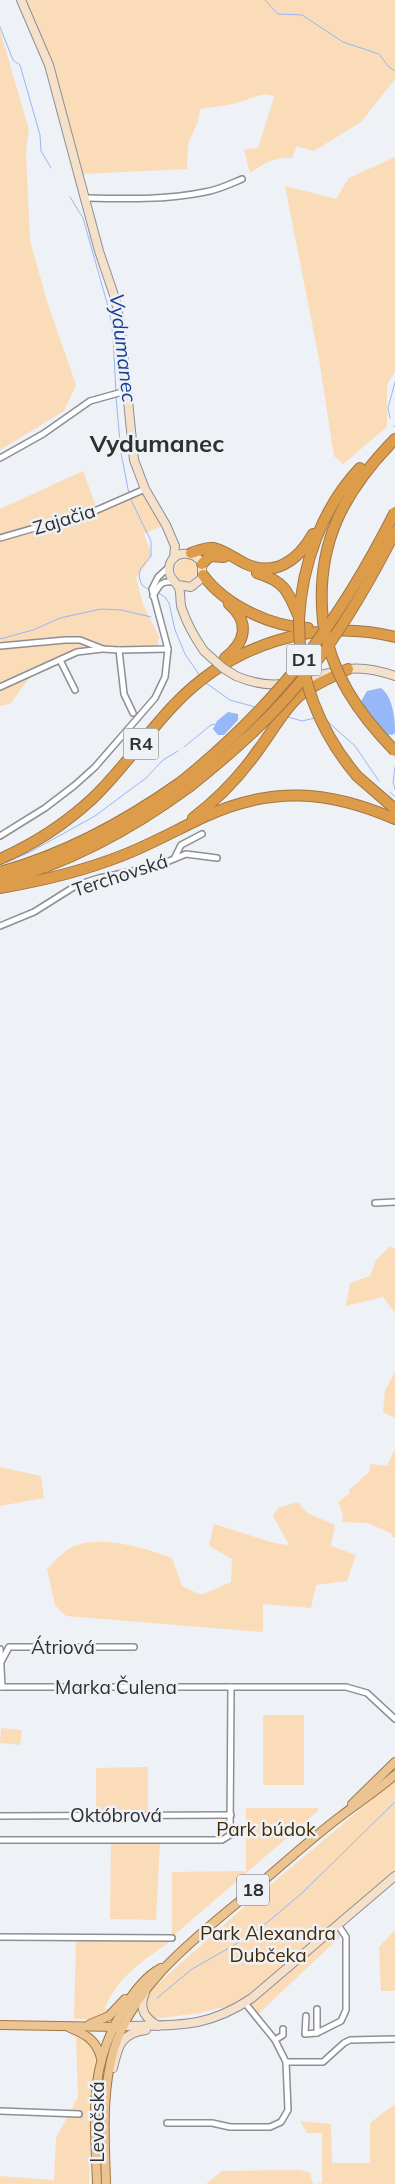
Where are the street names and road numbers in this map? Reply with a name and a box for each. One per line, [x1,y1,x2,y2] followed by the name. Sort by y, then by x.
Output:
[30,498,98,540] street label: Zajačia
[286,644,322,676] road number: D1
[124,729,158,760] road number: R4
[69,848,171,902] street label: Terchovská
[31,1635,95,1659] street label: Átriová
[55,1675,177,1699] street label: Marka Čulena
[70,1803,162,1827] street label: Októbrová
[237,1874,269,1906] road number: 18
[85,2081,109,2163] street label: Levočská

